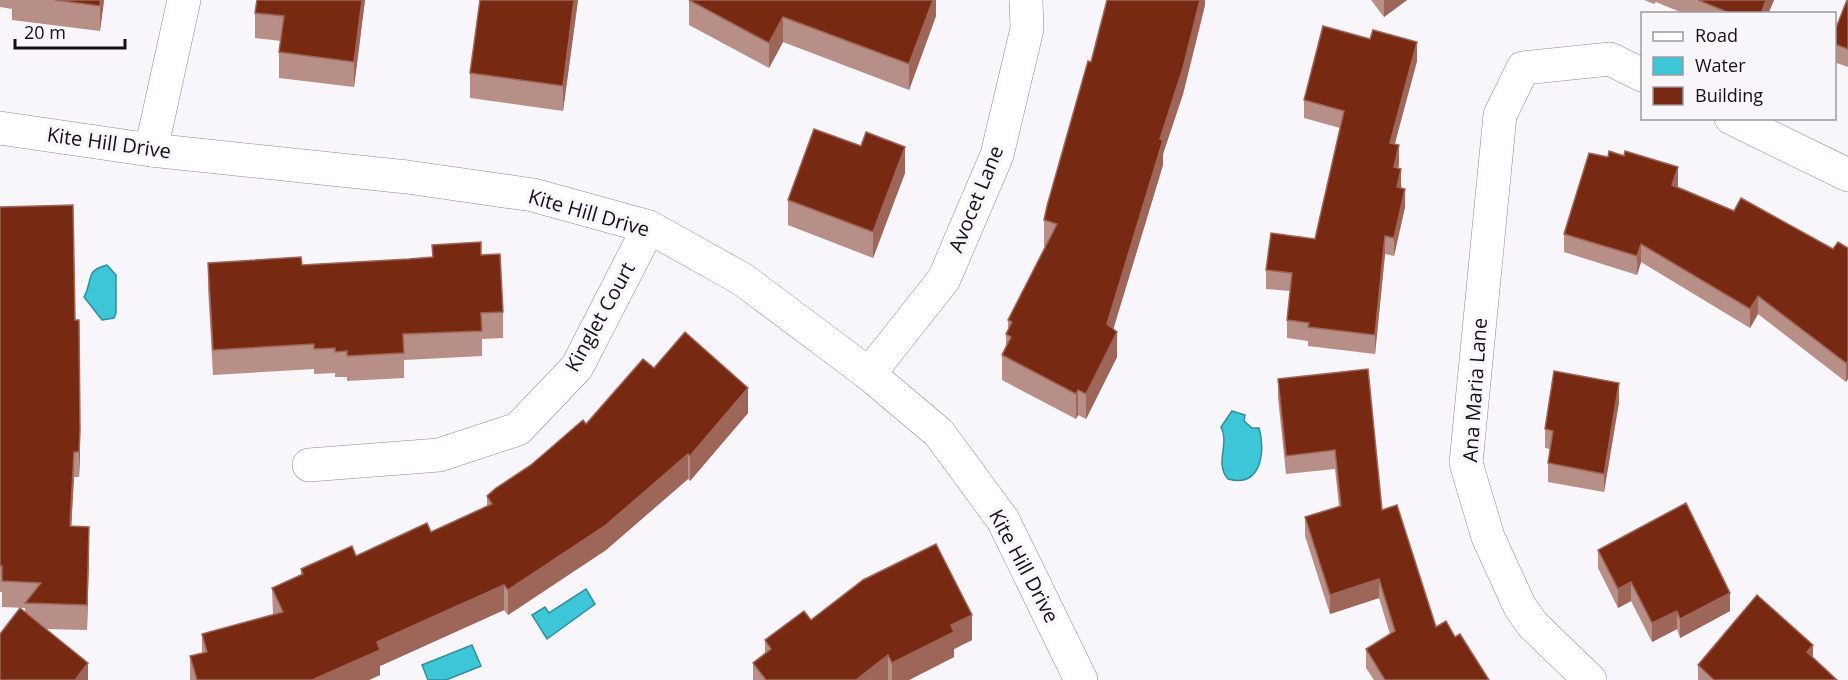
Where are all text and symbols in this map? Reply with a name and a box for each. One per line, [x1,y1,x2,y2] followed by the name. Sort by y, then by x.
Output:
[15,12,124,50] scale bar
[1641,12,1836,120] legend
[24,20,66,44] text: 20 m
[1695,23,1738,47] text: Road
[1695,53,1746,77] text: Water
[1695,83,1763,107] text: Building
[45,120,173,165] street label: Kite Hill Drive
[942,141,1009,256] street label: Avocet Lane
[525,182,653,243] street label: Kite Hill Drive
[558,257,641,376] street label: Kinglet Court
[1456,317,1493,463] street label: Ana Maria Lane
[983,504,1066,627] street label: Kite Hill Drive

